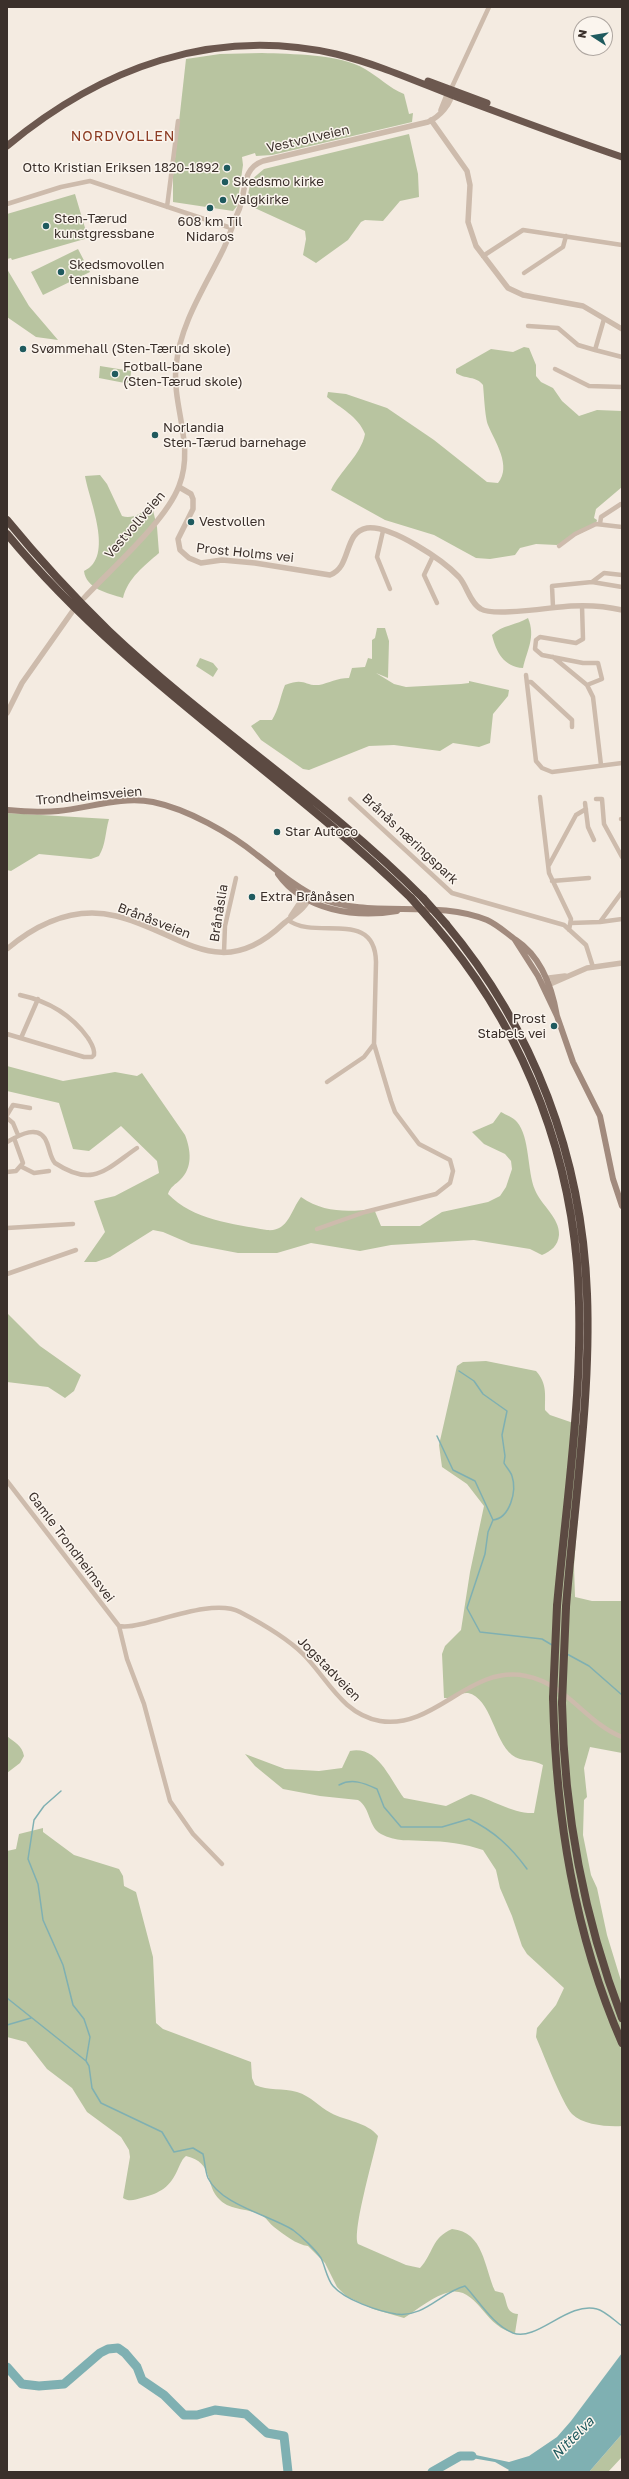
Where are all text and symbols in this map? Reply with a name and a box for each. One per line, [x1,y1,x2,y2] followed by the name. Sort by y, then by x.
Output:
[573,16,613,56] north arrow
[575,28,589,39] text: N
[265,122,351,156] street label: Vestvollveien
[71,129,175,145] district label: NORDVOLLEN
[22,160,219,176] place label: Otto Kristian Eriksen 1820-1892
[222,163,232,173] marker: Otto Kristian Eriksen 1820-1892
[233,174,324,190] place label: Skedsmo kirke
[220,177,230,187] marker: Skedsmo kirke
[231,192,289,208] place label: Valgkirke
[218,195,228,205] marker: Valgkirke
[205,203,215,213] marker: 608 km Til Nidaros
[54,211,154,242] place label: Sten-Tærud kunstgressbane
[178,214,242,245] place label: 608 km Til Nidaros
[41,221,51,231] marker: Sten-Tærud kunstgressbane
[69,257,164,288] place label: Skedsmovollen tennisbane
[56,267,66,277] marker: Skedsmovollen tennisbane
[31,341,231,357] place label: Svømmehall (Sten-Tærud skole)
[18,344,28,354] marker: Svømmehall (Sten-Tærud skole)
[123,359,243,390] place label: Fotball-bane (Sten-Tærud skole)
[110,369,120,379] marker: Fotball-bane (Sten-Tærud skole)
[163,420,306,451] place label: Norlandia Sten-Tærud barnehage
[150,430,160,440] marker: Norlandia Sten-Tærud barnehage
[101,488,169,562] street label: Vestvollveien
[199,514,265,530] place label: Vestvollen
[186,517,196,527] marker: Vestvollen
[195,540,295,566] street label: Prost Holms vei
[35,784,143,808] street label: Trondheimsveien
[359,790,461,888] street label: Brånås næringspark
[285,824,358,840] place label: Star Autoco
[272,827,282,837] marker: Star Autoco
[207,883,231,943] street label: Brånåslia
[260,889,355,905] place label: Extra Brånåsen
[247,892,257,902] marker: Extra Brånåsen
[115,900,193,942] street label: Brånåsveien
[478,1011,546,1042] place label: Prost Stabels vei
[549,1021,559,1031] marker: Prost Stabels vei
[24,1489,118,1605] street label: Gamle Trondheimsvei
[294,1633,364,1705] street label: Jogstadveien
[548,2413,598,2463] water label: Nittelva

